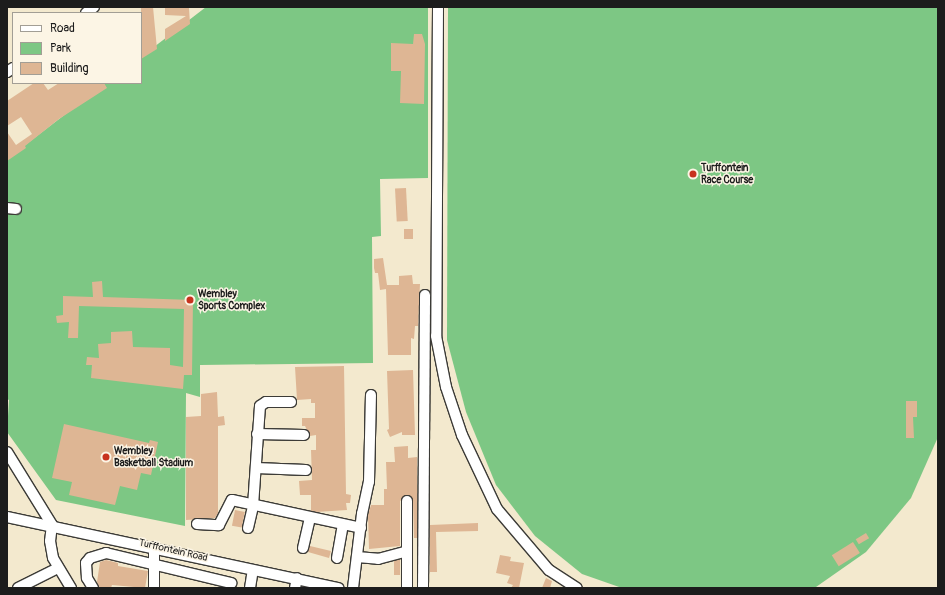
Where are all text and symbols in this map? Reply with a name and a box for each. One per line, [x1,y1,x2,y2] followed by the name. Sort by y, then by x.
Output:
[12,12,142,84] legend
[50,21,75,36] text: Road
[50,41,71,56] text: Park
[50,61,89,76] text: Building
[701,162,753,186] place label: Turffontein Race Course
[688,169,698,179] marker: Turffontein Race Course
[198,288,265,312] place label: Wembley Sports Complex
[185,295,195,305] marker: Wembley Sports Complex
[114,445,193,468] place label: Wembley Basketball Stadium
[101,452,111,462] marker: Wembley Basketball Stadium
[137,537,209,565] street label: Turffontein Road

